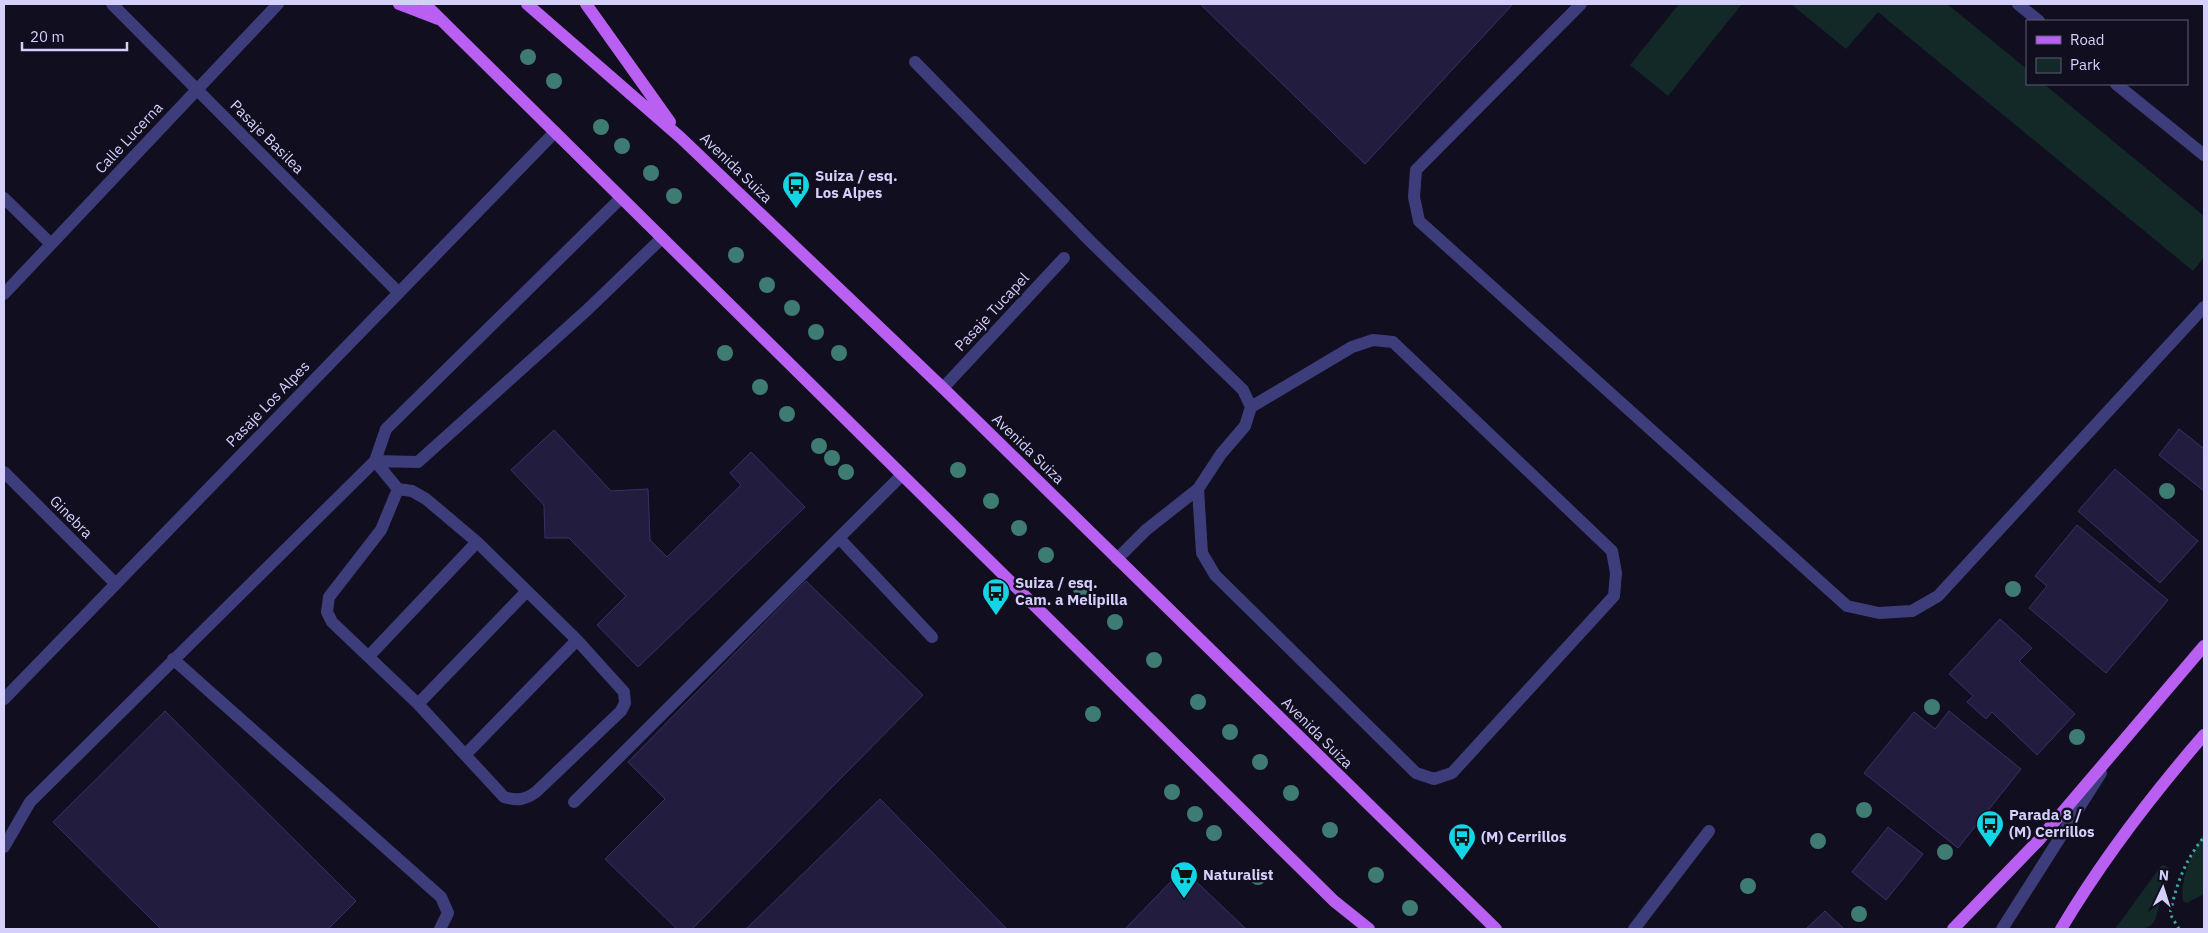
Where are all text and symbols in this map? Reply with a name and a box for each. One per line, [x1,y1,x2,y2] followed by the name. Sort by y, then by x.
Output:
[22,20,128,52] scale bar
[2026,20,2188,85] legend
[30,27,65,46] text: 20 m
[2070,30,2105,49] text: Road
[2070,55,2100,74] text: Park
[226,96,308,178] street label: Pasaje Basilea
[91,98,167,177] street label: Calle Lucerna
[696,128,777,207] street label: Avenida Suiza
[815,166,898,202] place label: Suiza / esq. Los Alpes
[781,170,811,209] bus stop icon: Suiza / esq. Los Alpes
[950,268,1033,355] street label: Pasaje Tucapel
[222,357,313,451] street label: Pasaje Los Alpes
[988,409,1069,488] street label: Avenida Suiza
[46,491,97,542] street label: Ginebra
[1015,573,1128,609] place label: Suiza / esq. Cam. a Melipilla
[981,577,1011,616] bus stop icon: Suiza / esq. Cam. a Melipilla
[1278,693,1357,772] street label: Avenida Suiza
[2009,805,2095,841] place label: Parada 8 / (M) Cerrillos
[1975,809,2005,848] bus stop icon: Parada 8 / (M) Cerrillos
[1447,822,1477,861] bus stop icon: (M) Cerrillos
[1481,827,1567,846] place label: (M) Cerrillos
[1169,860,1199,899] supermarket icon: Naturalist
[2138,863,2188,913] north arrow
[1203,865,1274,884] place label: Naturalist
[2158,866,2170,884] text: N

